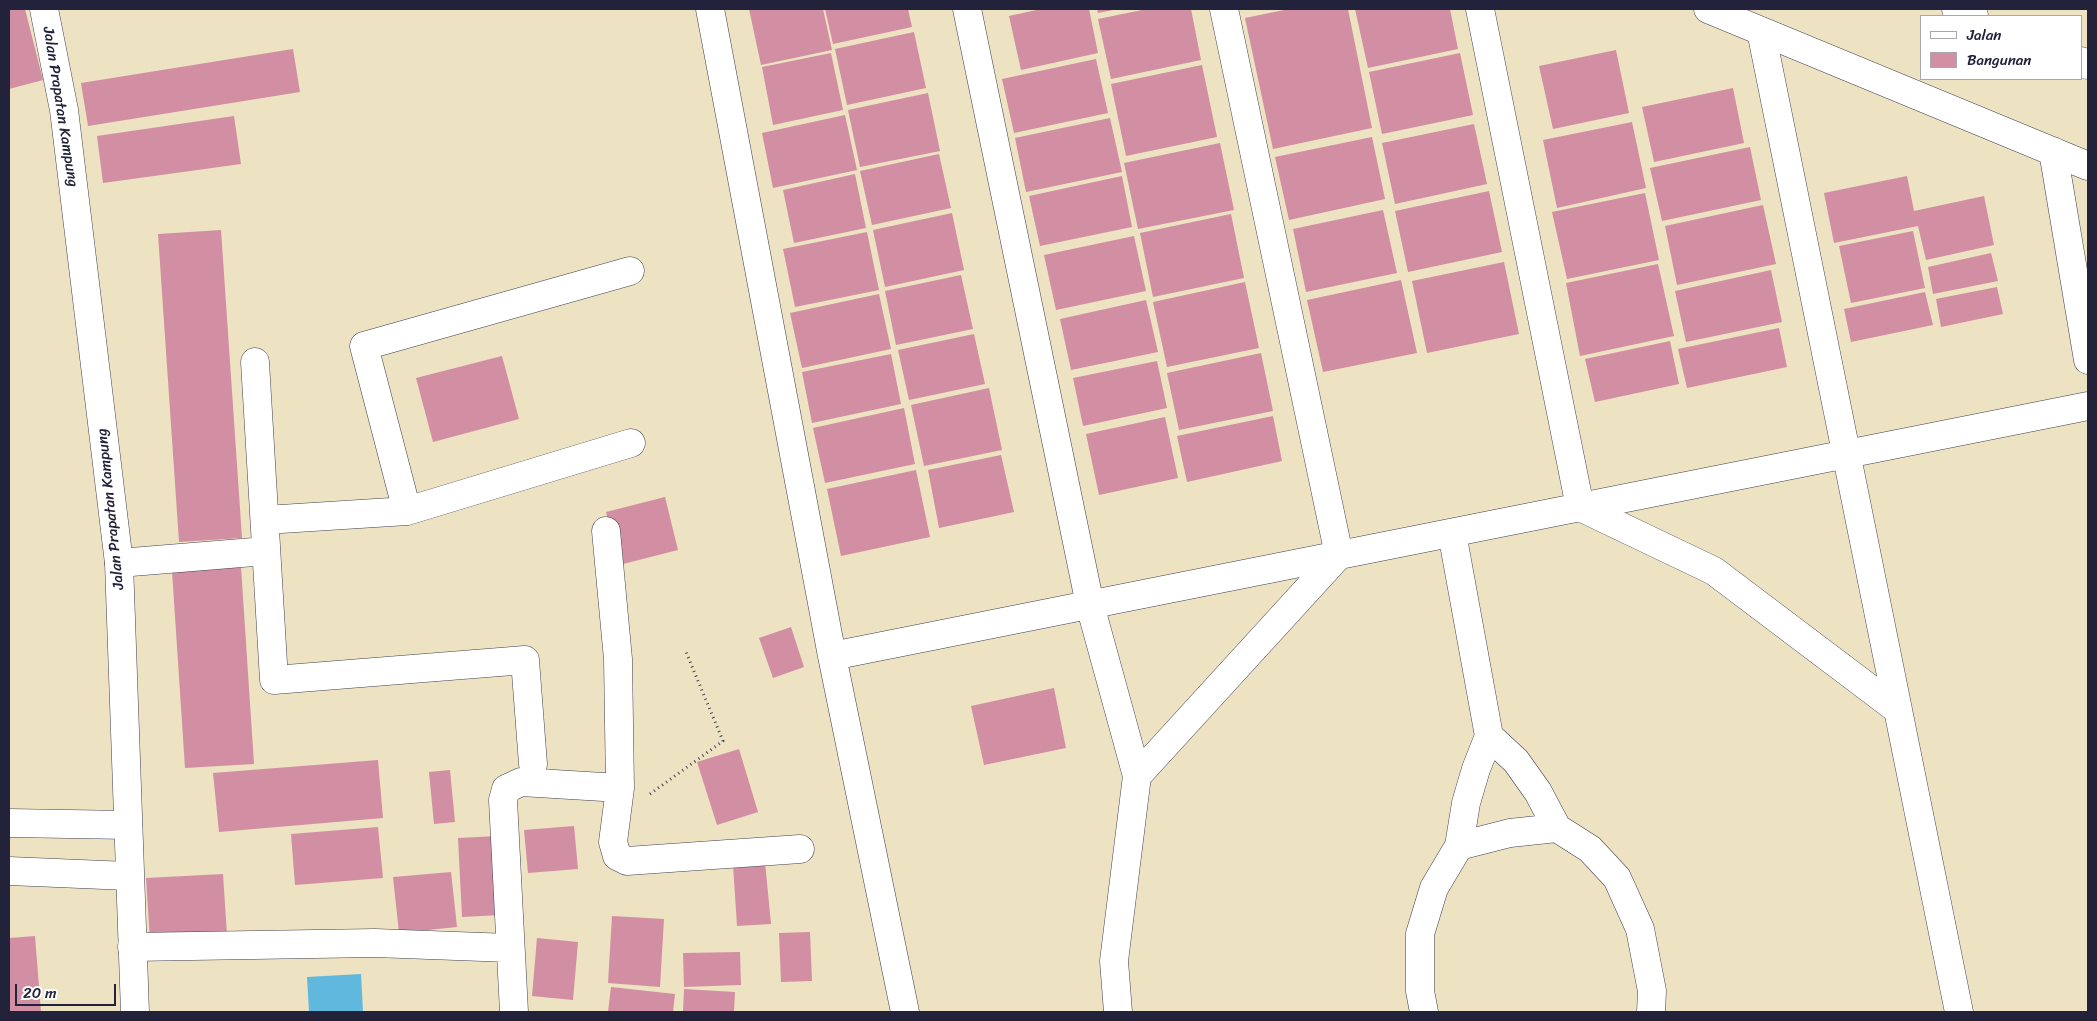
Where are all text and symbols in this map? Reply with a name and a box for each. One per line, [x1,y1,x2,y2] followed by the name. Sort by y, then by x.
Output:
[1920,15,2082,80] legend
[1967,22,2001,48] text: Jalan
[38,26,82,188] street label: Jalan Prapatan Kampung
[1967,47,2031,73] text: Bangunan
[94,428,128,590] street label: Jalan Prapatan Kampung
[18,974,119,1006] scale bar
[23,980,57,1006] text: 20 m

